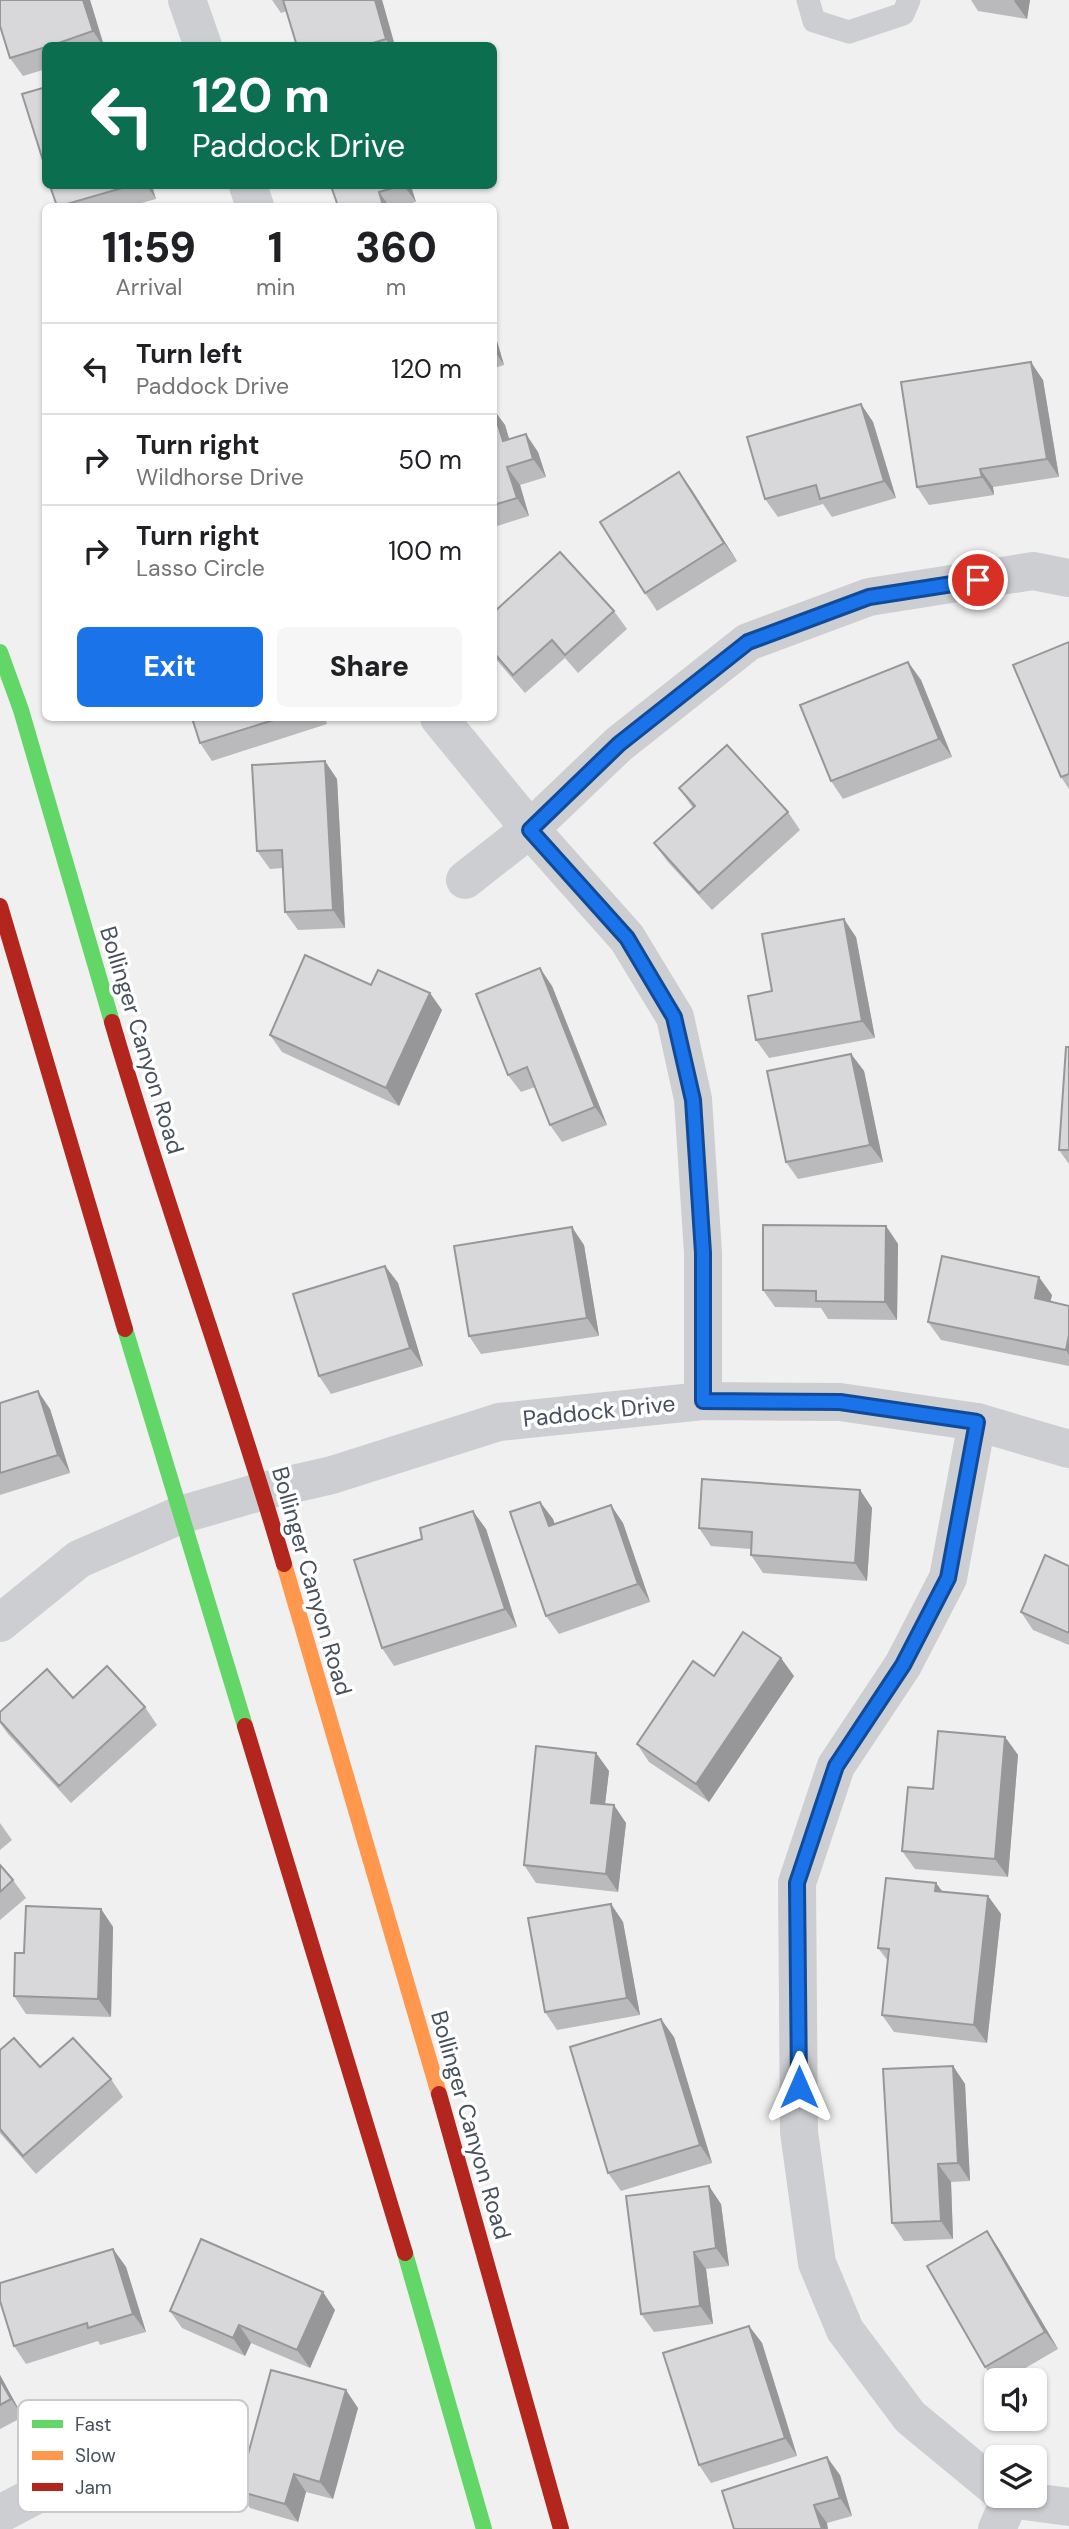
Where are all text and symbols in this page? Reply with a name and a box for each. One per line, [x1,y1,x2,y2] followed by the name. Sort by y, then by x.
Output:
[192,63,330,127] text: 120 m
[77,70,168,161] icon: left
[192,125,405,167] text: Paddock Drive
[102,220,196,275] text: 11:59
[268,220,283,275] text: 1
[355,220,437,275] text: 360
[115,272,182,302] text: Arrival
[256,272,295,302] text: min
[386,272,406,302] text: m
[136,337,243,371] text: Turn left
[77,350,115,388] icon: left
[391,352,462,386] text: 120 m
[136,371,289,401] text: Paddock Drive
[136,428,260,462] text: Turn right
[77,441,115,479] icon: right
[398,443,462,477] text: 50 m
[136,462,304,492] text: Wildhorse Drive
[136,519,260,553] text: Turn right
[77,532,115,570] icon: right
[388,534,462,568] text: 100 m
[948,550,1008,610] pin
[136,553,265,583] text: Lasso Circle
[959,561,997,599] icon: arrive
[77,627,263,707] button: Exit
[277,627,462,707] button: Share
[93,922,191,1158] street label: Bollinger Canyon Road
[521,1388,677,1434] street label: Paddock Drive
[265,1463,359,1699] street label: Bollinger Canyon Road
[424,2007,518,2243] street label: Bollinger Canyon Road
[762,2050,836,2124] position arrow
[984,2368,1047,2508] map controls
[984,2368,1047,2431] button: sound
[18,2400,248,2512] legend
[75,2412,111,2437] text: Fast
[75,2443,116,2468] text: Slow
[984,2445,1047,2508] button: layers
[75,2475,112,2500] text: Jam

